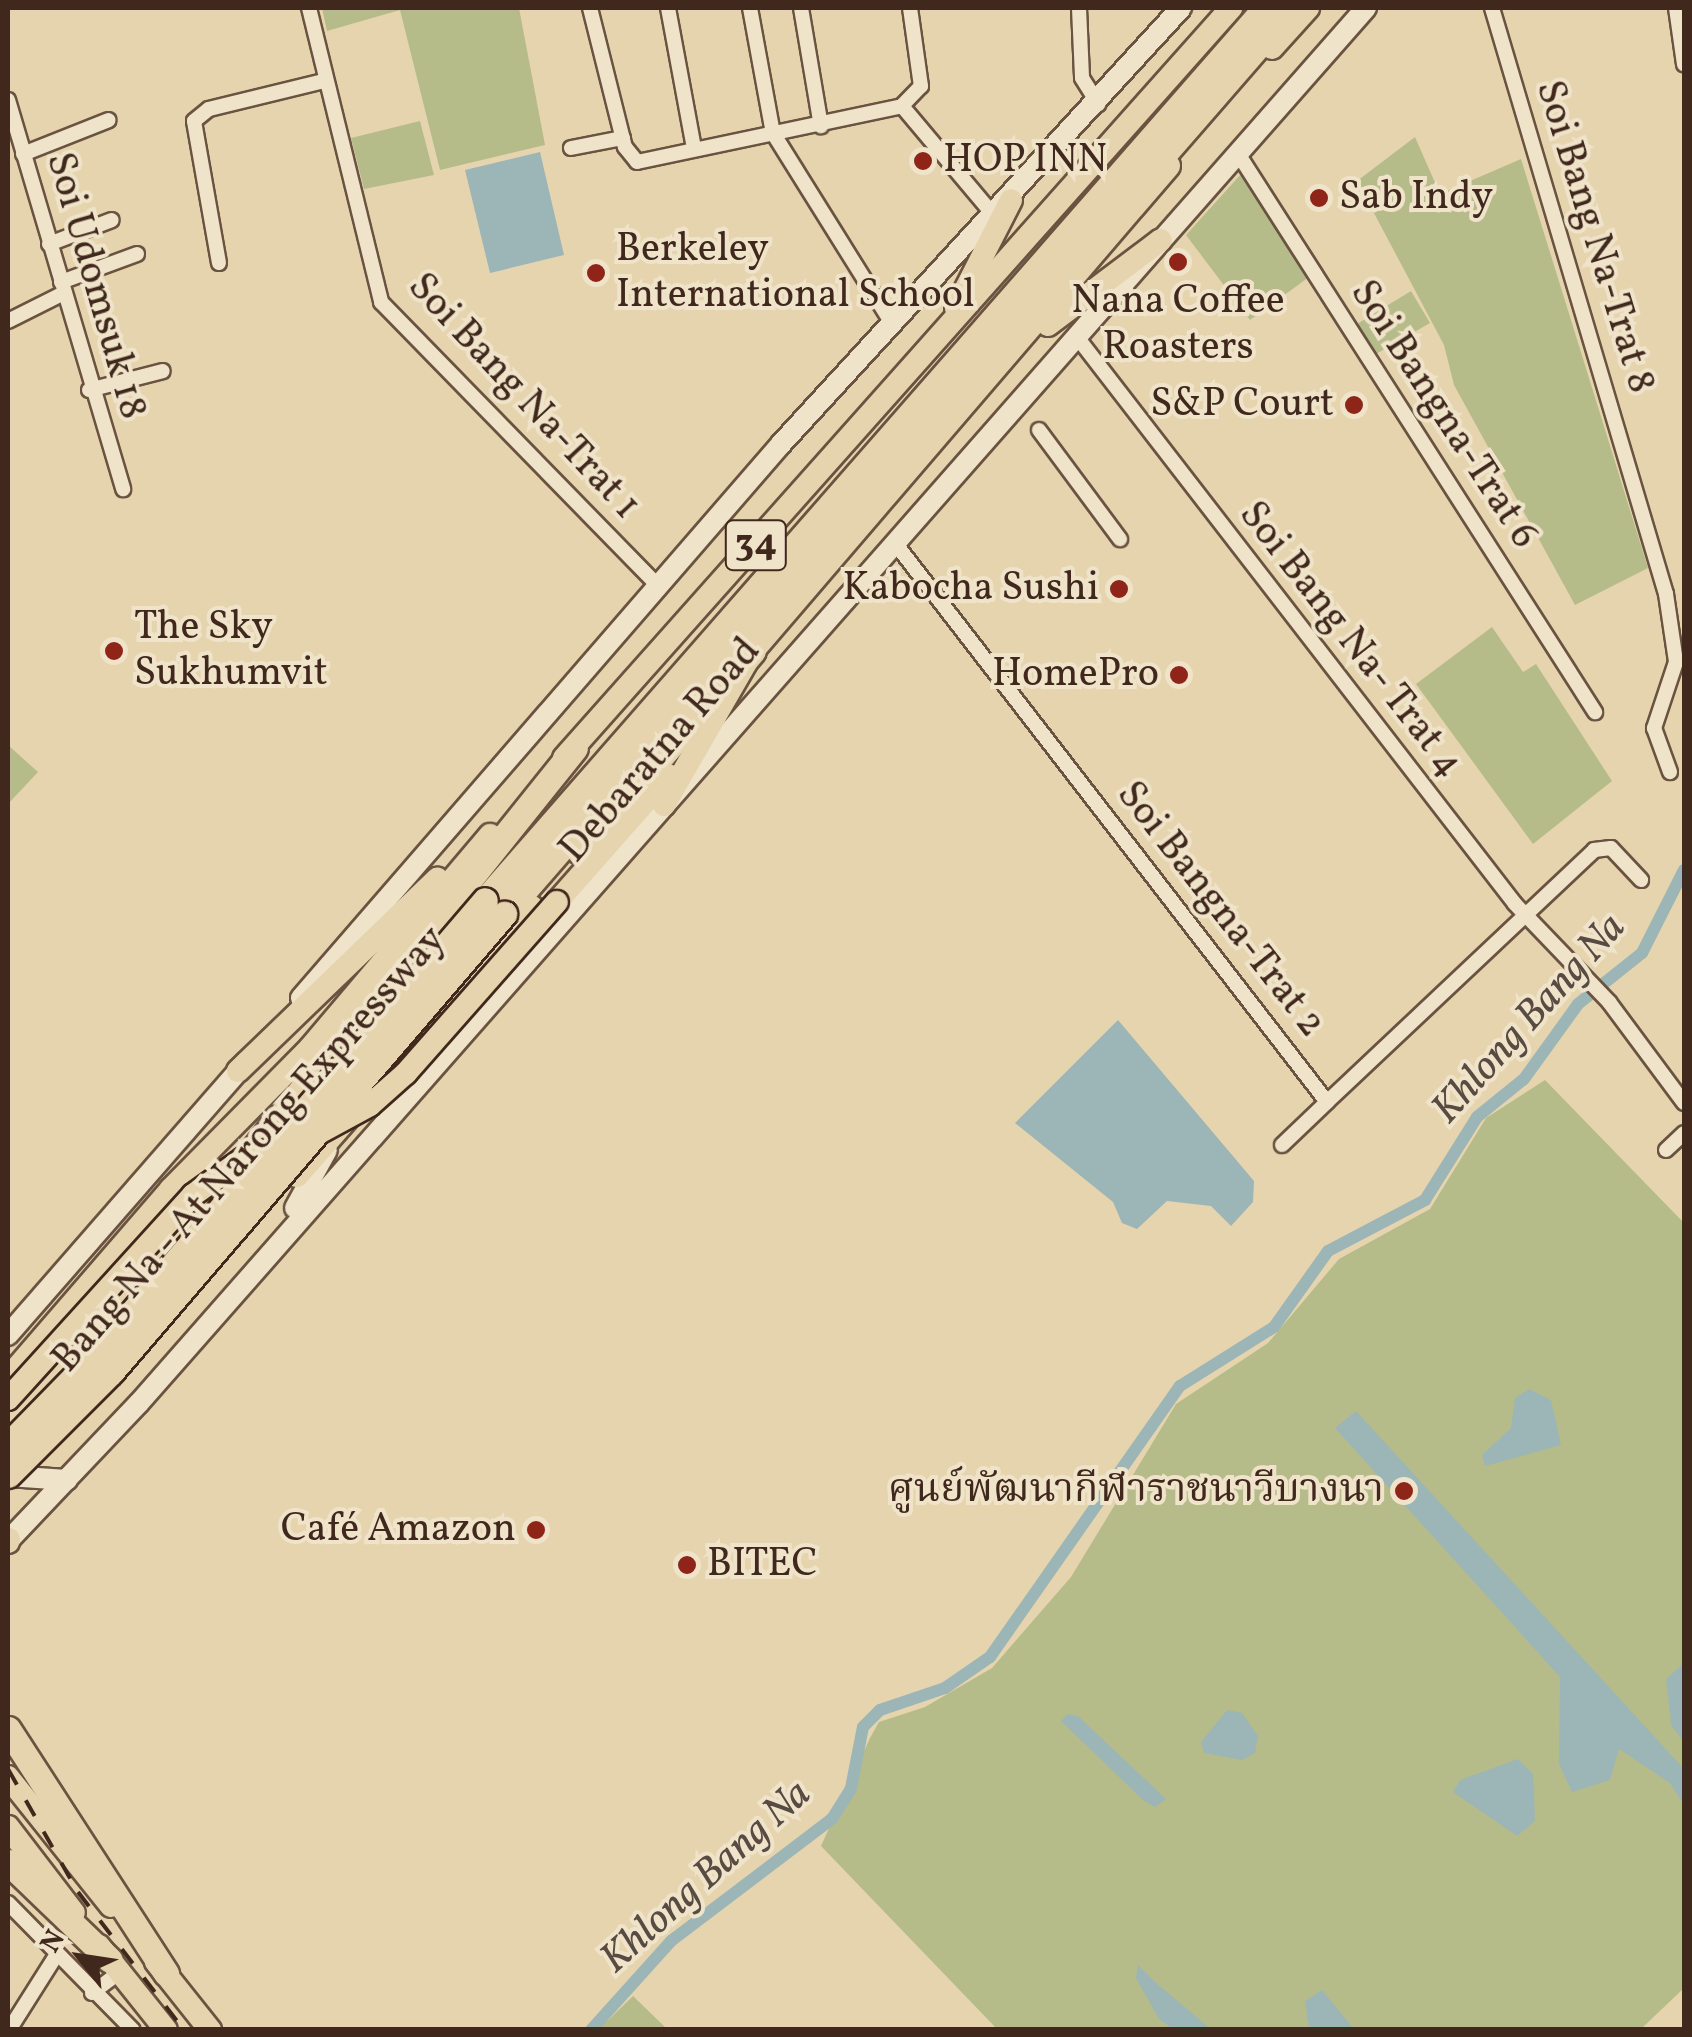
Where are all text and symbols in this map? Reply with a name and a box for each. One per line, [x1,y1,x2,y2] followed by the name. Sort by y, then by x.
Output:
[1524,75,1664,399] street label: Soi Bang Na-Trat 8
[943,137,1107,185] place label: HOP INN
[34,147,156,425] street label: Soi Udomsuk 18
[912,150,934,172] marker: HOP INN
[1339,174,1493,222] place label: Sab Indy
[1308,187,1330,209] marker: Sab Indy
[616,226,975,320] place label: Berkeley International School
[1167,251,1189,273] marker: Nana Coffee Roasters
[585,262,607,284] marker: Berkeley International School
[397,264,649,530] street label: Soi Bang Na-Trat 1
[1338,272,1548,558] street label: Soi Bangna-Trat 6
[1071,278,1285,372] place label: Nana Coffee Roasters
[1150,381,1334,429] place label: S&P Court
[1343,394,1365,416] marker: S&P Court
[1227,492,1473,788] street label: Soi Bang Na- Trat 4
[724,512,788,578] road number: 34
[843,565,1099,613] place label: Kabocha Sushi
[1108,578,1130,600] marker: Kabocha Sushi
[134,604,328,698] place label: The Sky Sukhumvit
[550,629,772,873] street label: Debaratna Road
[103,640,125,662] marker: The Sky Sukhumvit
[992,651,1159,699] place label: HomePro
[1168,664,1190,686] marker: HomePro
[1105,773,1335,1047] street label: Soi Bangna-Trat 2
[1422,904,1638,1136] water label: Khlong Bang Na
[42,916,458,1384] street label: Bang Na - At Narong Expressway
[888,1467,1384,1515] place label: ศูนย์พัฒนากีฬาราชนาวีบางนา
[1393,1480,1415,1502] marker: ศูนย์พัฒนากีฬาราชนาวีบางนา
[281,1506,516,1554] place label: Café Amazon
[525,1519,547,1541] marker: Café Amazon
[707,1541,818,1589] place label: BITEC
[676,1554,698,1576] marker: BITEC
[591,1770,823,1986] water label: Khlong Bang Na
[30,1907,130,2007] north arrow
[32,1923,76,1960] text: N

